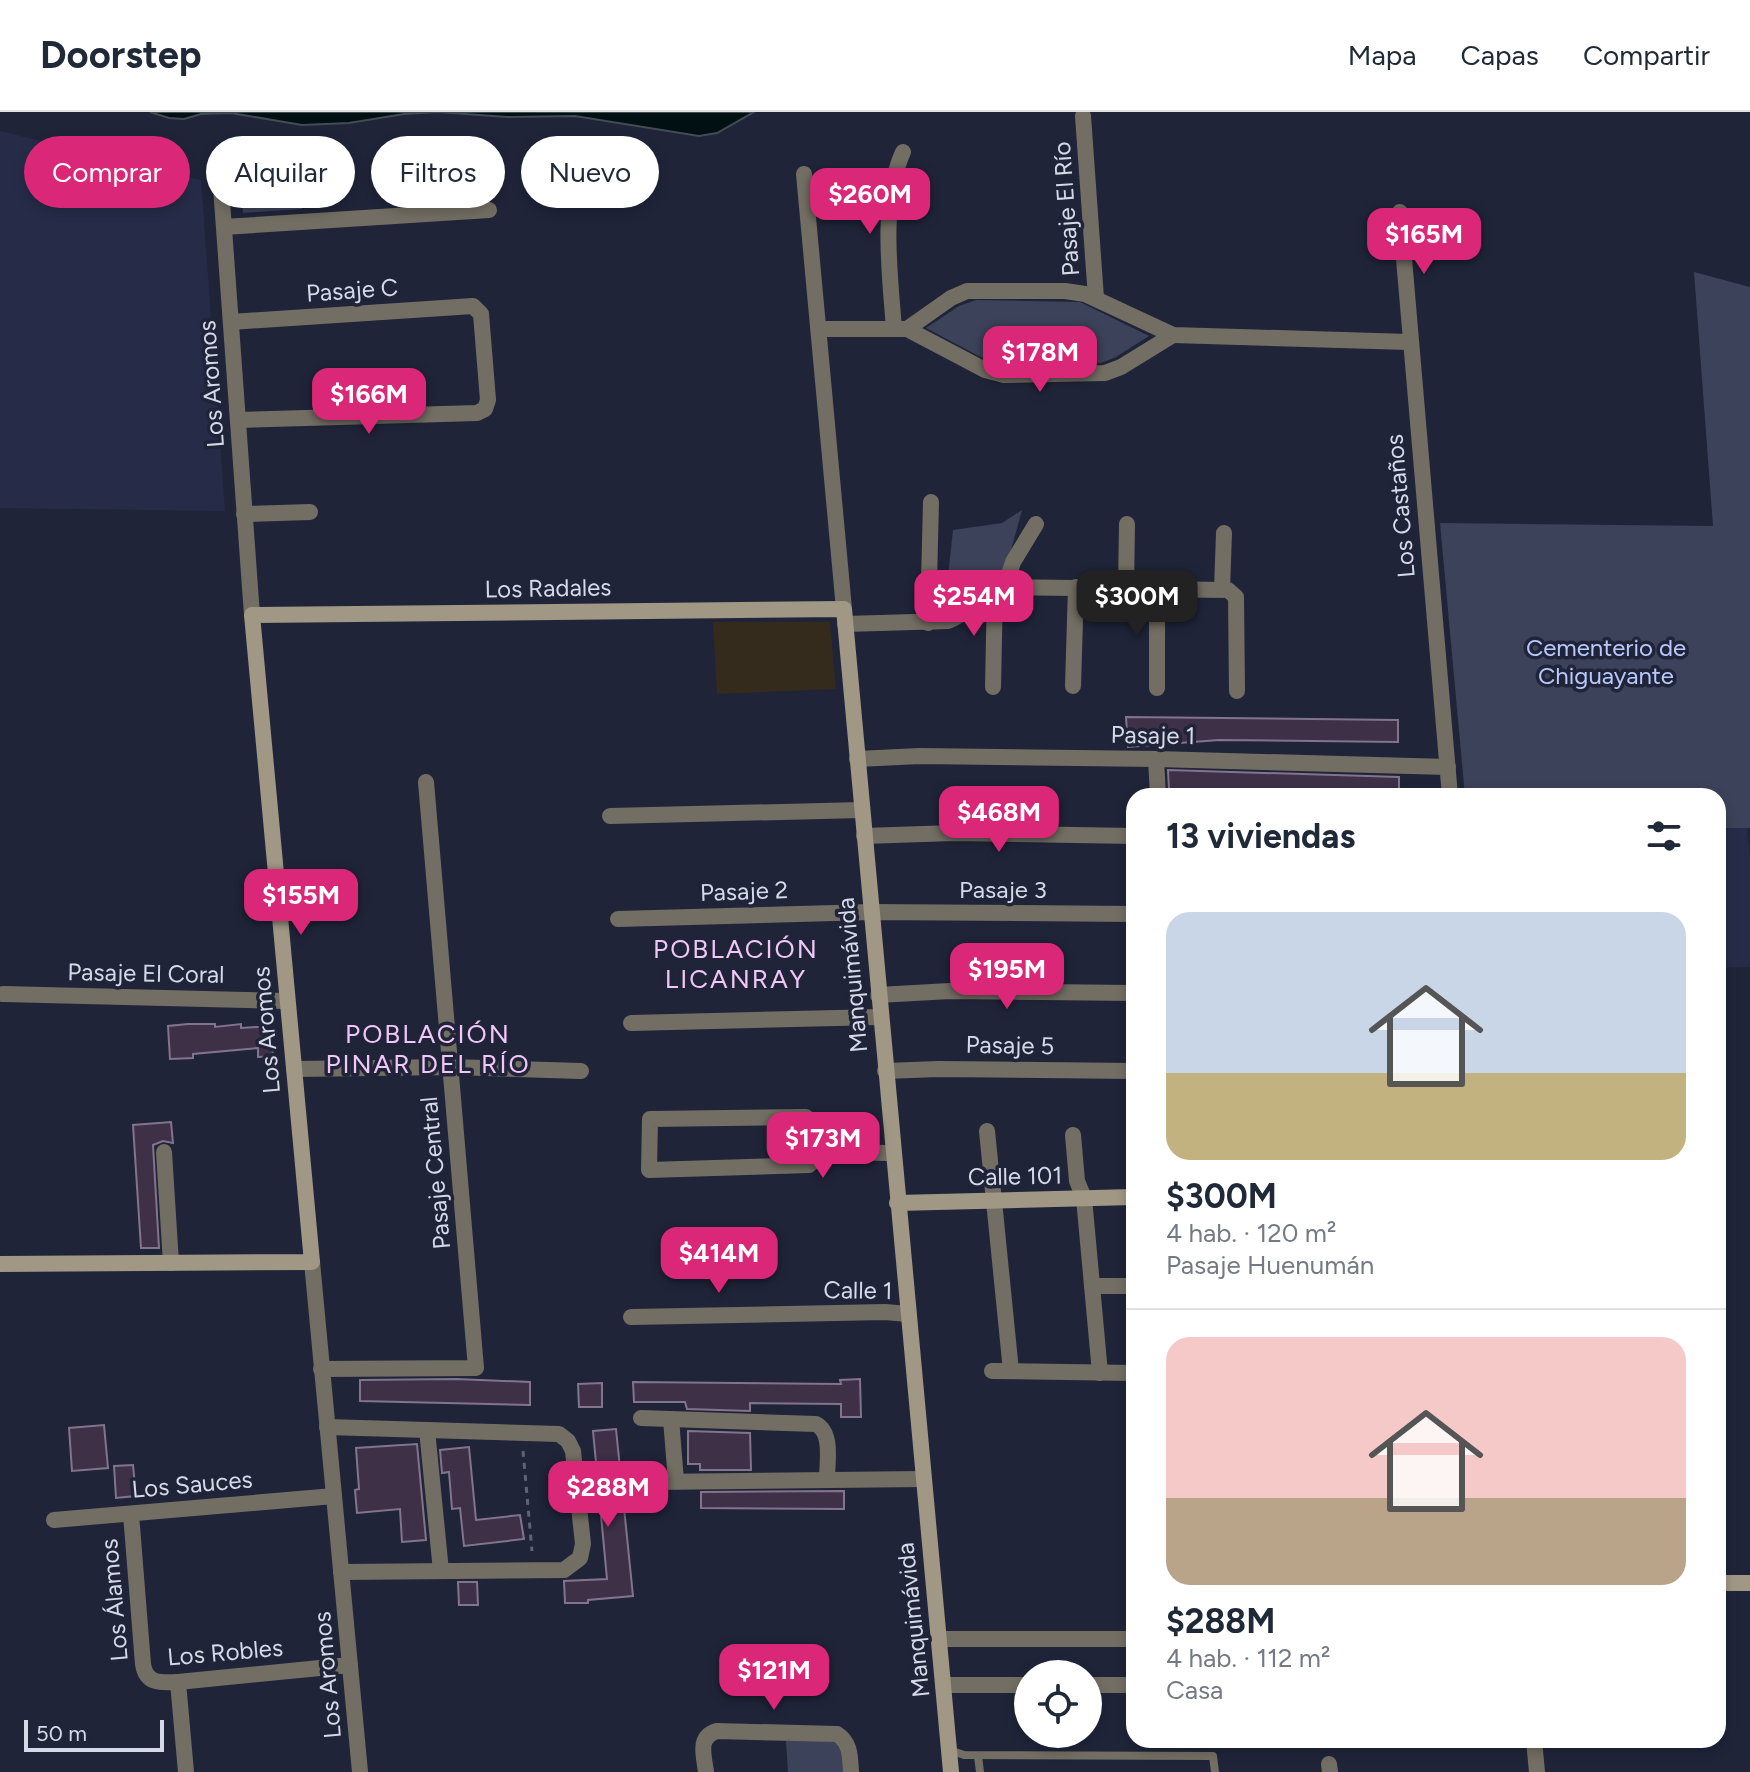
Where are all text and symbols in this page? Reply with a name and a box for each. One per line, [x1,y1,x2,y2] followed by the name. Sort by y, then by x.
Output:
[40,32,202,78] text: Doorstep
[1348,38,1417,72] text: Mapa
[1461,38,1539,72] text: Capas
[1583,38,1710,72] text: Compartir
[24,136,190,208] chip: Comprar
[206,136,355,208] chip: Alquilar
[371,136,505,208] chip: Filtros
[521,136,659,208] chip: Nuevo
[1047,141,1085,277] street label: Pasaje El Río
[814,168,926,236] pin: $260M
[828,178,912,210] text: $260M
[1368,208,1480,276] pin: $165M
[1385,218,1463,250] text: $165M
[305,272,399,308] street label: Pasaje C
[192,319,230,449] street label: Los Aromos
[984,326,1096,394] pin: $178M
[1001,336,1079,368] text: $178M
[313,368,425,436] pin: $166M
[330,378,408,410] text: $166M
[1379,433,1421,579] street label: Los Castaños
[918,570,1030,638] pin: $254M
[1081,570,1193,638] pin: $300M
[484,572,612,604] street label: Los Radales
[932,580,1016,612] text: $254M
[1095,580,1179,612] text: $300M
[1526,633,1686,690] park label: Cementerio de Chiguayante
[1110,720,1196,750] street label: Pasaje 1
[943,786,1055,854] pin: $468M
[957,796,1041,828] text: $468M
[1642,814,1686,858] icon: filters
[1166,816,1355,857] text: 13 viviendas
[245,869,357,937] pin: $155M
[699,875,789,907] street label: Pasaje 2
[959,875,1047,904] street label: Pasaje 3
[262,879,340,911] text: $155M
[831,896,873,1054] street label: Manquimávida
[653,933,819,995] district label: POBLACIÓN LICANRAY
[951,943,1063,1011] pin: $195M
[968,953,1046,985] text: $195M
[67,957,225,989] street label: Pasaje El Coral
[1354,964,1498,1108] icon: home
[246,965,286,1095] street label: Los Aromos
[325,1018,531,1080] district label: POBLACIÓN PINAR DEL RÍO
[965,1030,1055,1060] street label: Pasaje 5
[414,1095,456,1251] street label: Pasaje Central
[767,1112,879,1180] pin: $173M
[785,1122,861,1154] text: $173M
[968,1161,1062,1191] street label: Calle 101
[1166,1176,1277,1217] text: $300M
[1166,1217,1336,1249] text: 4 hab. · 120 m²
[663,1227,775,1295] pin: $414M
[679,1237,759,1269] text: $414M
[1166,1249,1374,1281] text: Pasaje Huenumán
[823,1275,893,1305] street label: Calle 1
[1354,1389,1498,1533] icon: home
[552,1461,664,1529] pin: $288M
[130,1464,254,1504] street label: Los Sauces
[566,1471,650,1503] text: $288M
[94,1538,134,1662] street label: Los Álamos
[890,1541,936,1699] street label: Manquimávida
[1166,1601,1275,1642] text: $288M
[307,1610,347,1740] street label: Los Aromos
[166,1632,284,1672] street label: Los Robles
[1166,1642,1330,1674] text: 4 hab. · 112 m²
[718,1644,830,1712] pin: $121M
[737,1654,811,1686] text: $121M
[1014,1660,1102,1748] map controls
[1014,1660,1102,1748] button: locate
[1166,1674,1223,1706] text: Casa
[24,1716,164,1752] scale bar
[36,1720,87,1747] text: 50 m

